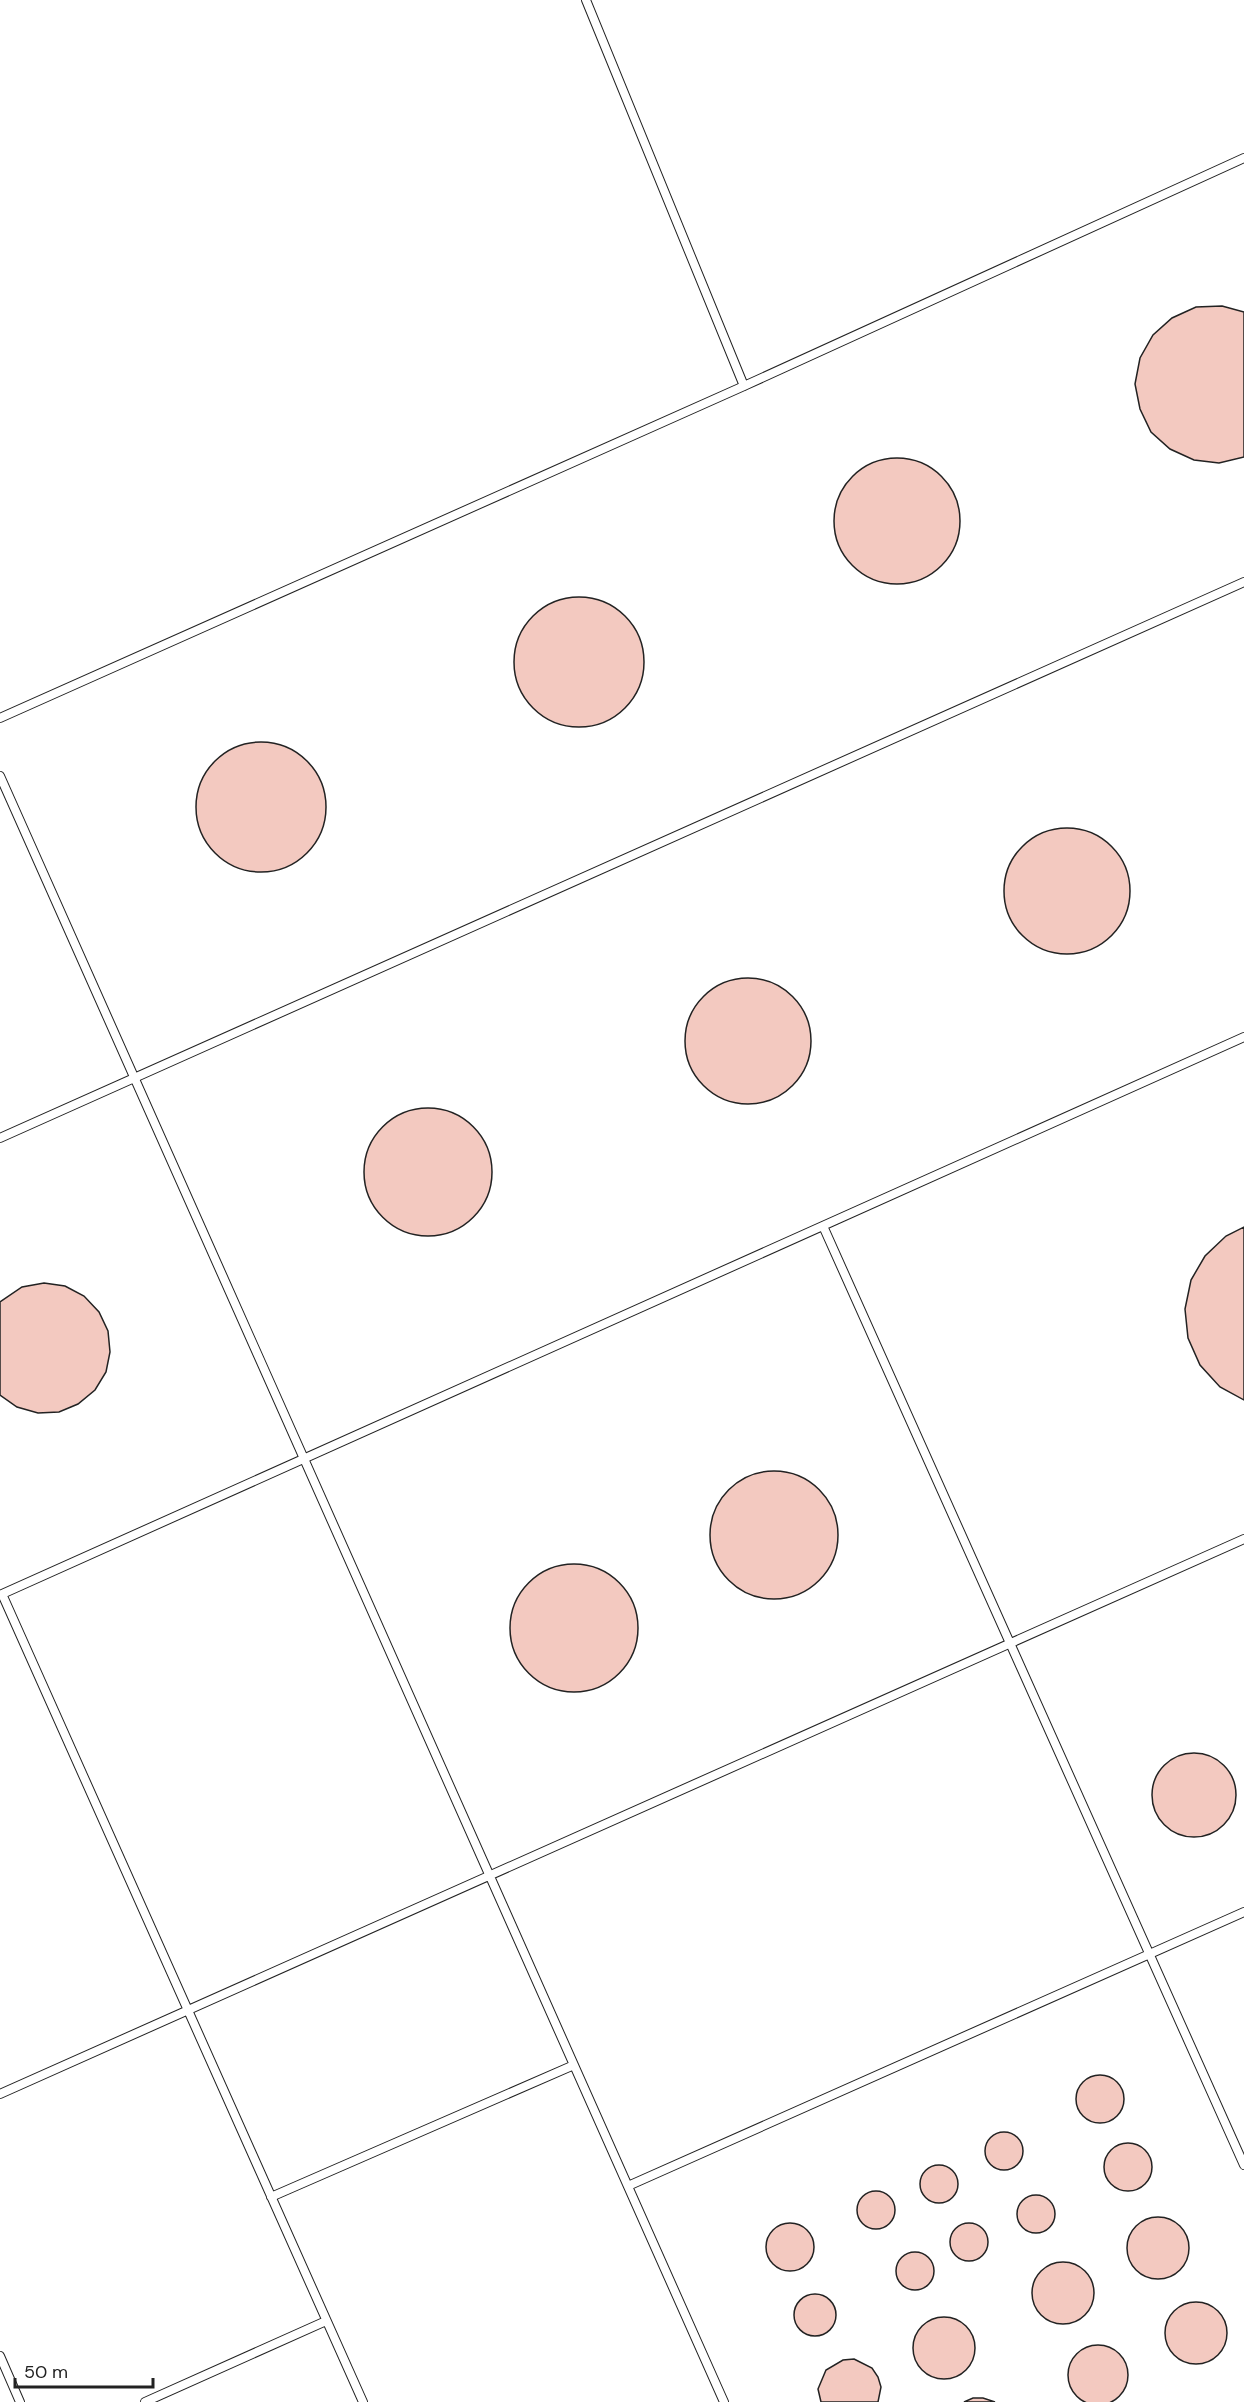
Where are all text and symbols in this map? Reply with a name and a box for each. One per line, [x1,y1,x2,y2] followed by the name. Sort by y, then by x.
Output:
[15,2351,153,2389] scale bar
[24,2360,68,2384] text: 50 m

